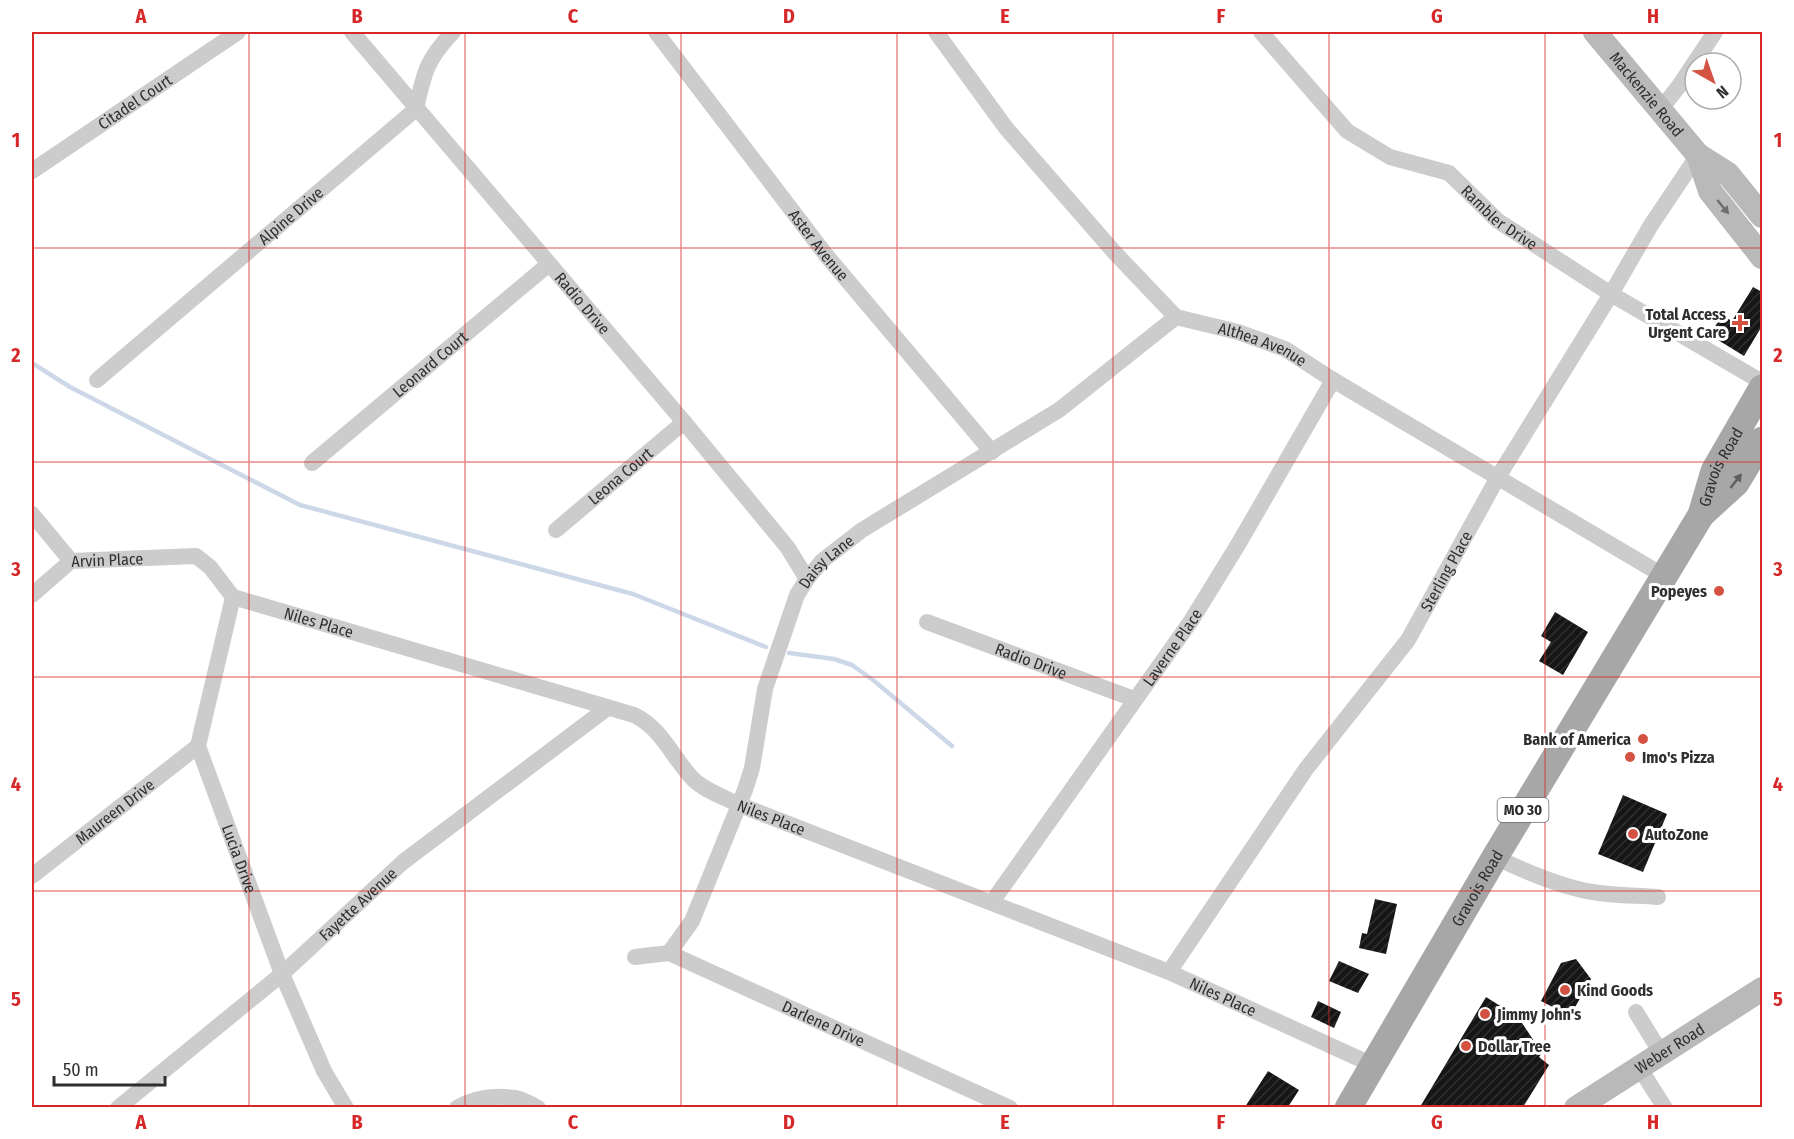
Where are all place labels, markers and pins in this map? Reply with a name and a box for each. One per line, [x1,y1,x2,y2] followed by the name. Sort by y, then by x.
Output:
[1646,305,1726,342] place label: Total Access Urgent Care
[1731,314,1749,332] marker: Total Access Urgent Care
[1651,582,1707,601] place label: Popeyes
[1712,584,1726,598] marker: Popeyes
[1523,730,1631,749] place label: Bank of America
[1636,732,1650,746] marker: Bank of America
[1642,748,1715,767] place label: Imo's Pizza
[1623,750,1637,764] marker: Imo's Pizza
[1644,825,1708,844] place label: AutoZone
[1626,827,1640,841] marker: AutoZone
[1577,981,1653,1000] place label: Kind Goods
[1558,983,1572,997] marker: Kind Goods
[1496,1005,1581,1024] place label: Jimmy John's
[1478,1007,1492,1021] marker: Jimmy John's
[1478,1037,1551,1056] place label: Dollar Tree
[1459,1039,1473,1053] marker: Dollar Tree

